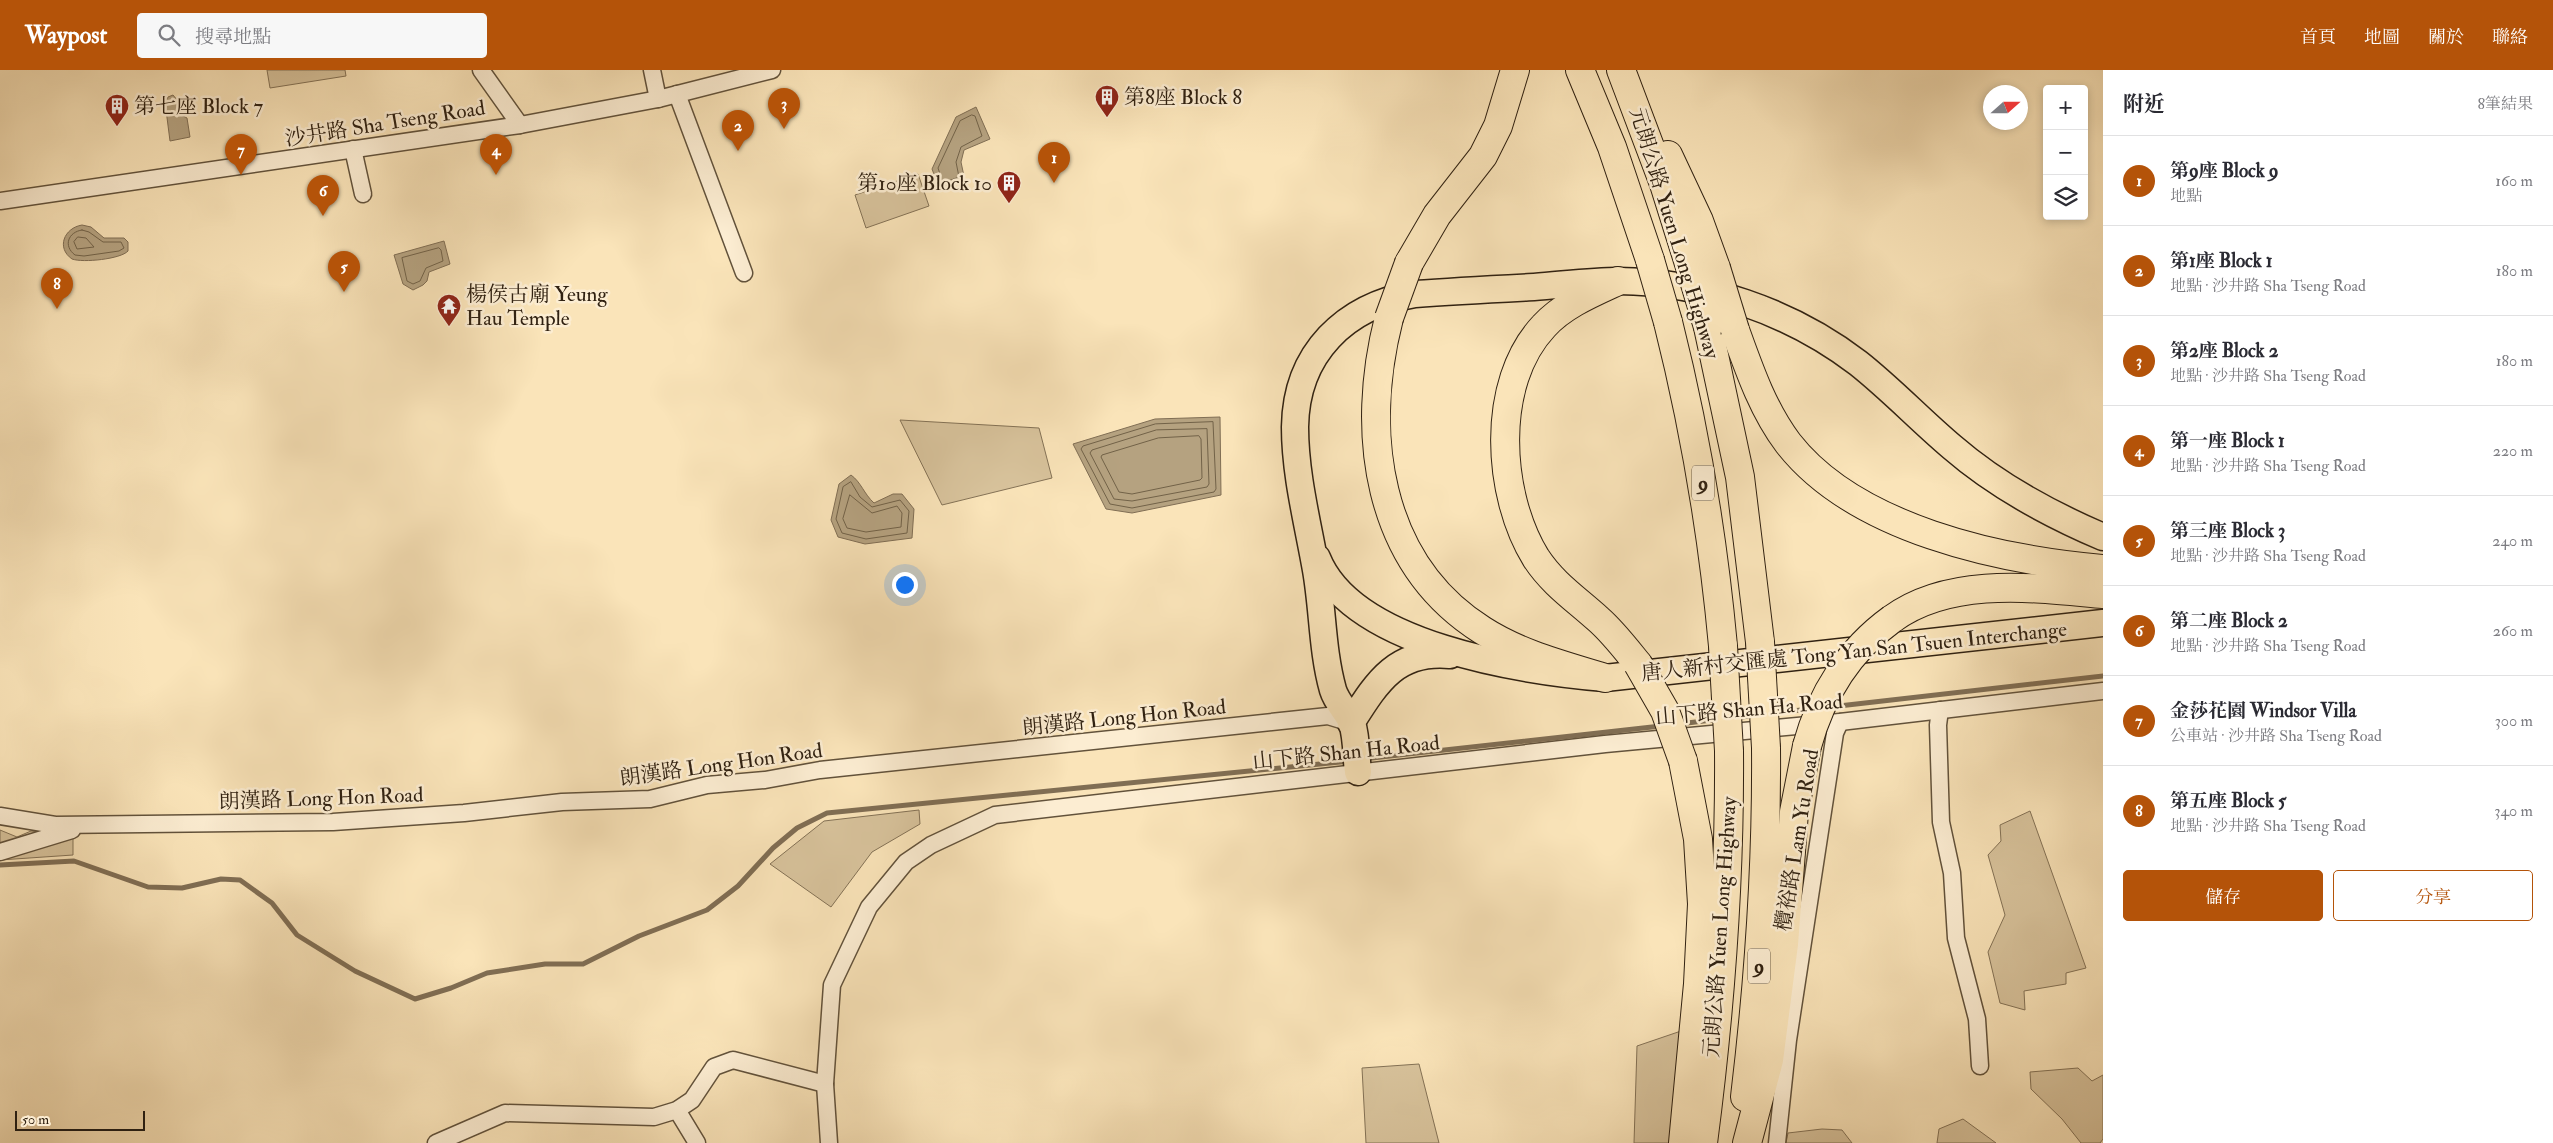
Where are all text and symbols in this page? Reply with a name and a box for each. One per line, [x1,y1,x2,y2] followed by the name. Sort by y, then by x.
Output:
[137,13,487,58] search box
[25,20,107,51] text: Waypost
[155,21,183,49] icon: search
[195,25,271,49] text: 搜尋地點
[2300,26,2336,49] text: 首頁
[2364,26,2400,49] text: 地圖
[2428,26,2464,49] text: 關於
[2492,26,2528,49] text: 聯絡
[1094,84,1120,118] building icon: 第8座 Block 8
[1124,84,1242,111] place label: 第8座 Block 8
[1983,85,2028,130] north arrow
[2043,85,2088,220] map controls
[2043,85,2088,130] button: +
[768,88,800,129] pin: 3
[2123,91,2165,118] text: 附近
[104,93,130,127] building icon: 第七座 Block 7
[134,93,263,120] place label: 第七座 Block 7
[283,94,488,153] street label: 沙井路 Sha Tseng Road
[2477,94,2533,114] text: 8筆結果
[1623,104,1726,363] street label: 元朗公路 Yuen Long Highway
[722,110,754,151] pin: 2
[2043,130,2088,175] button: −
[225,134,257,175] pin: 7
[480,134,512,175] pin: 4
[1038,142,1070,183] pin: 1
[2170,159,2279,183] text: 第9座 Block 9
[857,170,992,197] place label: 第10座 Block 10
[996,170,1022,204] building icon: 第10座 Block 10
[2136,171,2142,191] text: 1
[2495,171,2533,191] text: 160 m
[307,175,339,216] pin: 6
[2043,175,2088,220] button: layers
[2170,186,2202,206] text: 地點
[2170,249,2273,273] text: 第1座 Block 1
[328,251,360,292] pin: 5
[2135,261,2143,281] text: 2
[2496,261,2533,281] text: 180 m
[41,268,73,309] pin: 8
[2170,276,2366,296] text: 地點 · 沙井路 Sha Tseng Road
[466,281,608,332] place label: 楊侯古廟 Yeung Hau Temple
[436,293,462,327] temple icon: 楊侯古廟 Yeung Hau Temple
[2170,339,2278,363] text: 第2座 Block 2
[2136,351,2142,371] text: 3
[2496,351,2533,371] text: 180 m
[2170,366,2366,386] text: 地點 · 沙井路 Sha Tseng Road
[2170,429,2285,453] text: 第一座 Block 1
[2135,441,2143,461] text: 4
[2493,441,2533,461] text: 220 m
[2170,456,2366,476] text: 地點 · 沙井路 Sha Tseng Road
[1692,466,1714,500] road number: 9
[2170,519,2285,543] text: 第三座 Block 3
[2135,531,2143,551] text: 5
[2492,531,2533,551] text: 240 m
[2170,546,2366,566] text: 地點 · 沙井路 Sha Tseng Road
[892,572,918,598] your location
[2170,609,2288,633] text: 第二座 Block 2
[1640,616,2069,687] street label: 唐人新村交匯處 Tong Yan San Tsuen Interchange
[2135,621,2143,641] text: 6
[2493,621,2533,641] text: 260 m
[2170,636,2366,656] text: 地點 · 沙井路 Sha Tseng Road
[1654,688,1845,731] street label: 山下路 Shan Ha Road
[1021,693,1228,742] street label: 朗漢路 Long Hon Road
[2170,699,2356,723] text: 金莎花園 Windsor Villa
[2135,711,2143,731] text: 7
[2495,711,2533,731] text: 300 m
[2170,726,2382,746] text: 公車站 · 沙井路 Sha Tseng Road
[1251,729,1442,776] street label: 山下路 Shan Ha Road
[618,737,825,792] street label: 朗漢路 Long Hon Road
[1770,747,1825,933] street label: 欖裕路 Lam Yu Road
[218,781,424,816] street label: 朗漢路 Long Hon Road
[2170,789,2286,813] text: 第五座 Block 5
[1698,795,1743,1058] street label: 元朗公路 Yuen Long Highway
[2135,801,2143,821] text: 8
[2494,801,2533,821] text: 340 m
[2170,816,2366,836] text: 地點 · 沙井路 Sha Tseng Road
[2123,870,2323,921] button: 儲存
[2333,870,2533,921] button: 分享
[1748,948,1770,984] road number: 9
[15,1108,145,1131] scale bar
[22,1111,49,1128] text: 50 m

